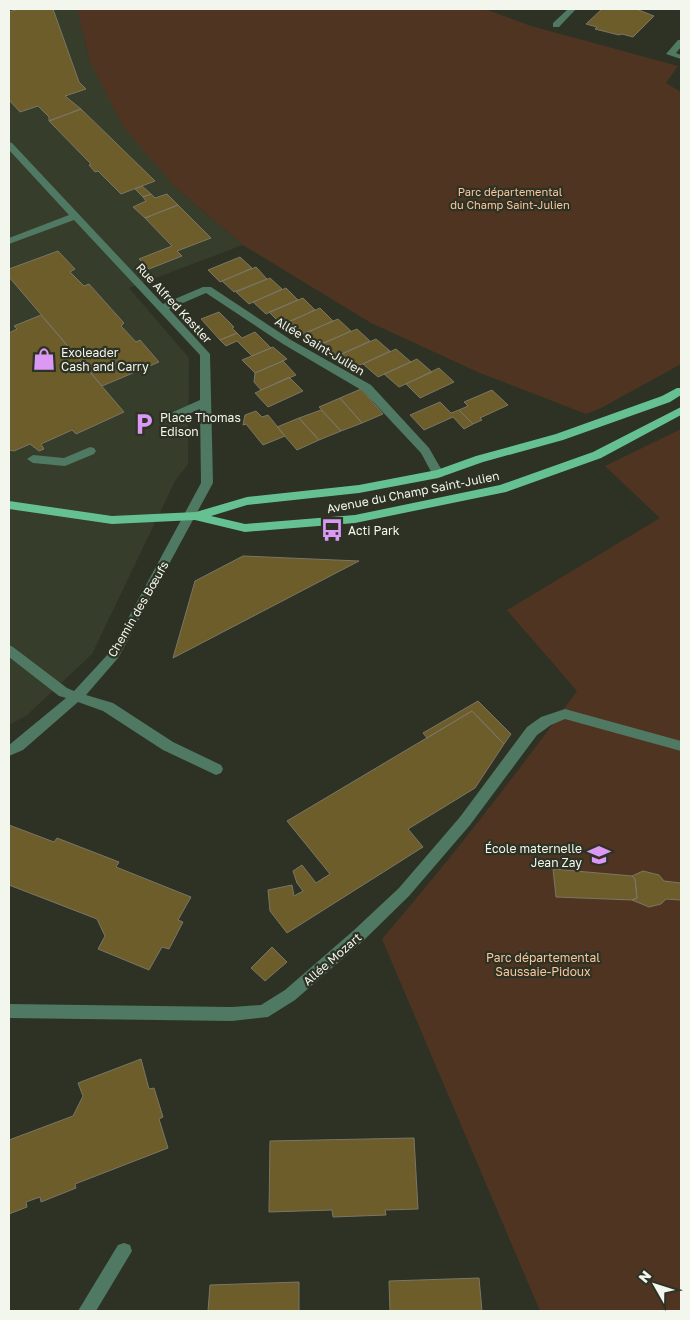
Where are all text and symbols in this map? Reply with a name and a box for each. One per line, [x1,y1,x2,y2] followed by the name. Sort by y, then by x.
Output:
[450,185,570,211] park label: Parc départemental du Champ Saint-Julien
[133,260,215,346] street label: Rue Alfred Kastler
[273,313,367,379] street label: Allée Saint-Julien
[61,345,149,374] place label: Exoleader Cash and Carry
[31,346,57,372] shop icon: Exoleader Cash and Carry
[160,410,241,439] place label: Place Thomas Edison
[131,411,157,437] parking icon: Place Thomas Edison
[325,468,501,516] street label: Avenue du Champ Saint-Julien
[319,517,345,543] bus stop icon: Acti Park
[348,523,400,538] place label: Acti Park
[104,558,172,660] street label: Chemin des Bœufs
[485,841,582,870] place label: École maternelle Jean Zay
[586,842,612,868] school or university icon: École maternelle Jean Zay
[300,929,364,988] street label: Allée Mozart
[486,950,600,979] park label: Parc départemental Saussaie-Pidoux
[630,1260,680,1310] north arrow
[635,1267,654,1286] text: N

